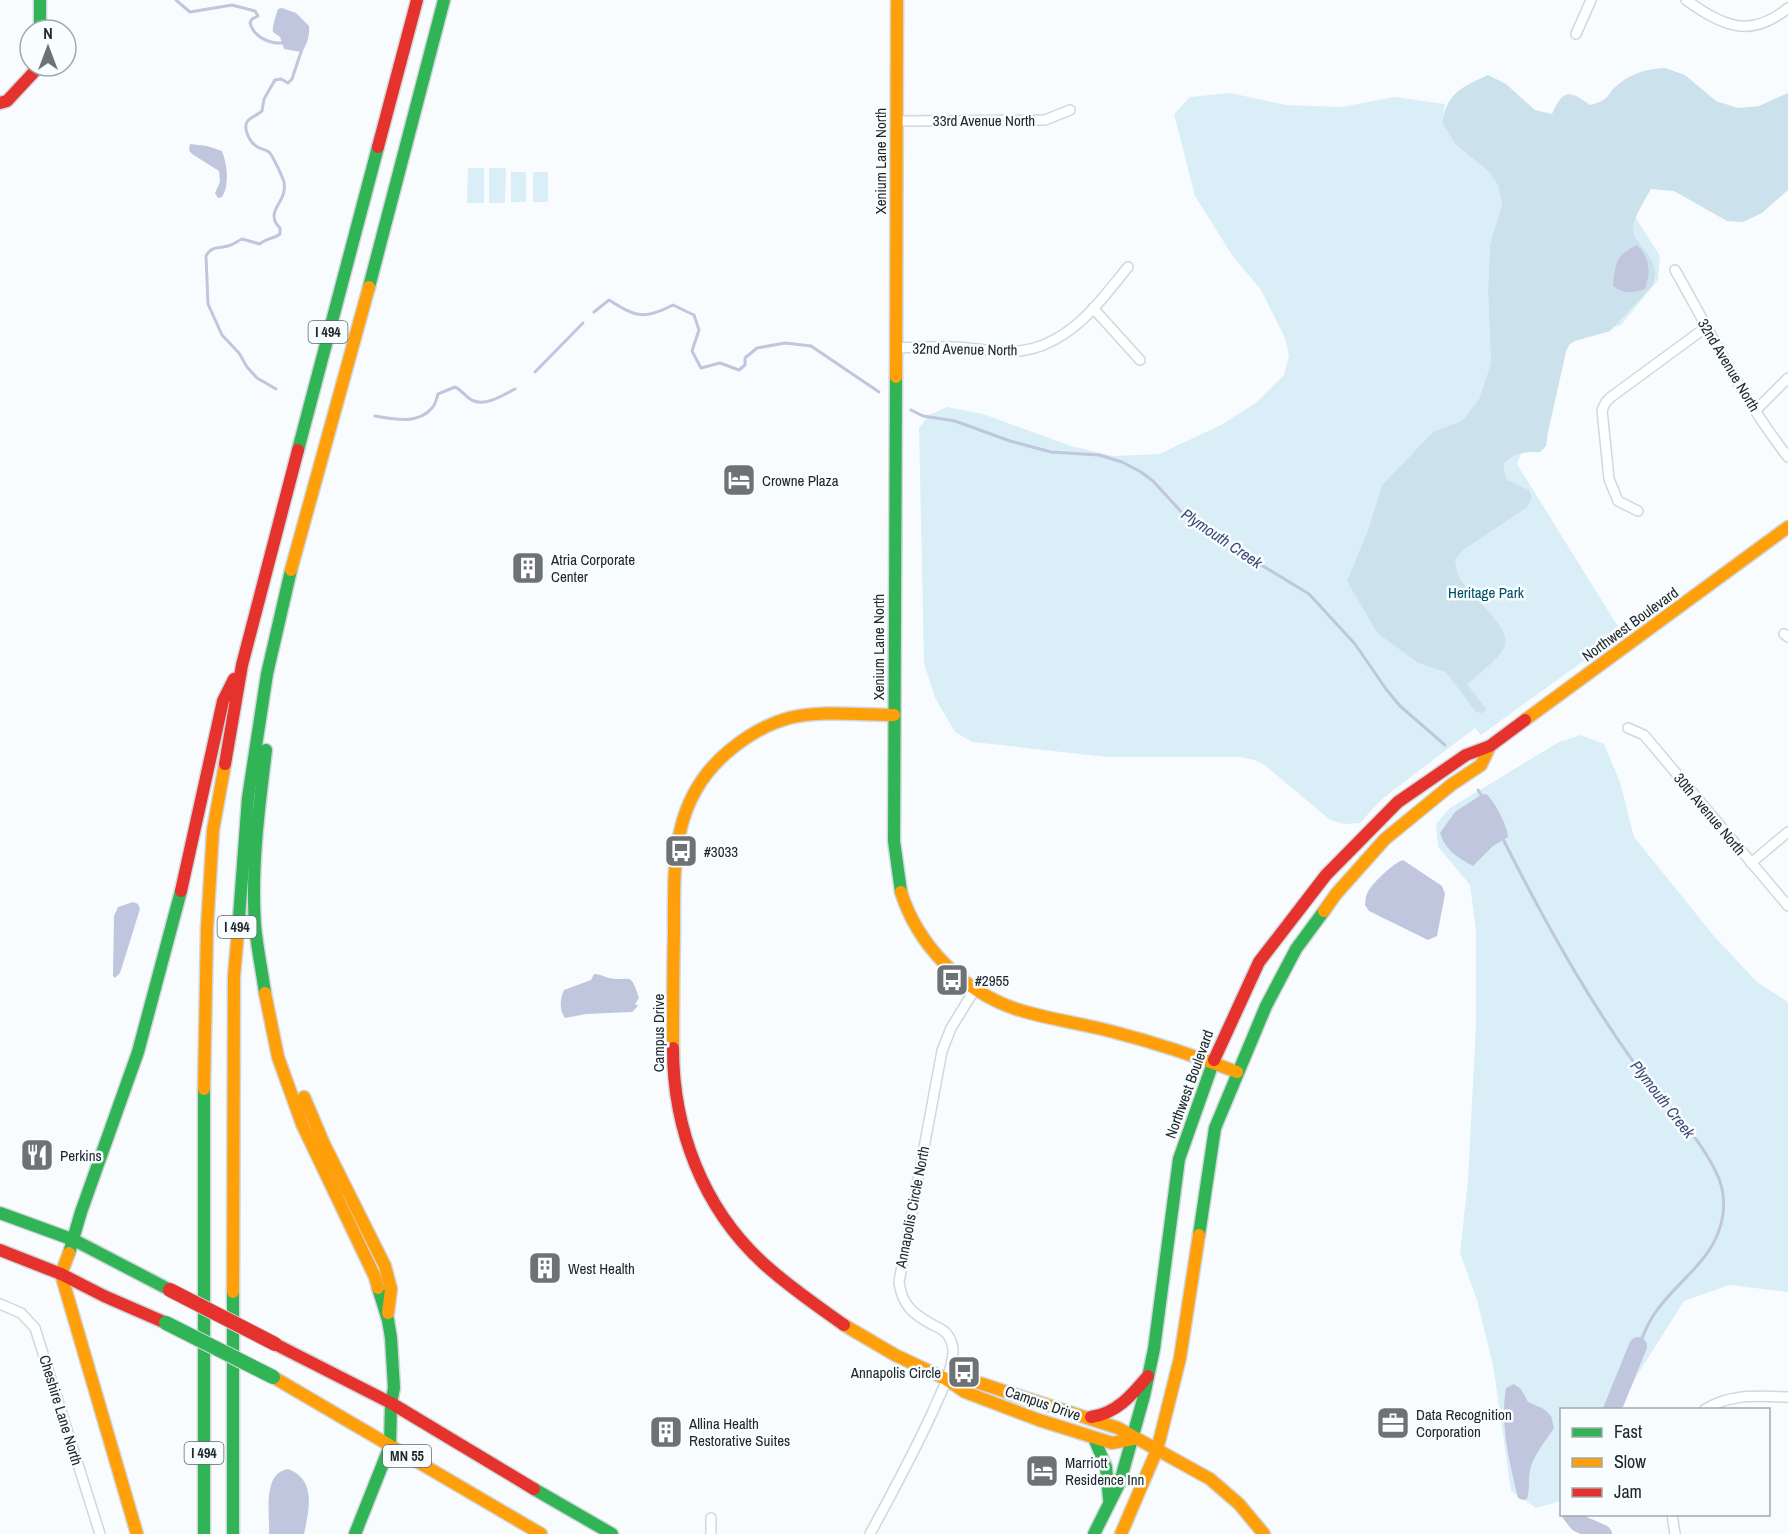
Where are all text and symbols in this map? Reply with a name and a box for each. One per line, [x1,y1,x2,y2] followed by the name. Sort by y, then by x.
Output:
[18,18,78,78] north arrow
[43,22,53,44] text: N
[870,108,891,214] street label: Xenium Lane North
[933,110,1035,131] street label: 33rd Avenue North
[1693,315,1765,415] street label: 32nd Avenue North
[308,321,348,343] road number: I 494
[912,338,1018,360] street label: 32nd Avenue North
[721,462,757,498] hotel icon: Crowne Plaza
[762,470,839,491] place label: Crowne Plaza
[1177,503,1267,573] water label: Plymouth Creek
[550,549,635,587] place label: Atria Corporate Center
[510,550,546,586] building icon: Atria Corporate Center
[1448,582,1525,603] park label: Heritage Park
[1578,582,1682,666] street label: Northwest Boulevard
[868,594,889,700] street label: Xenium Lane North
[1669,768,1751,860] street label: 30th Avenue North
[663,833,699,869] bus stop icon: #3033
[704,841,738,862] place label: #3033
[218,916,256,938] road number: I 494
[934,962,970,998] bus stop icon: #2955
[975,970,1009,991] place label: #2955
[648,994,669,1072] street label: Campus Drive
[1160,1027,1218,1141] street label: Northwest Boulevard
[1626,1055,1701,1143] water label: Plymouth Creek
[19,1137,55,1173] restaurant icon: Perkins
[890,1144,934,1271] street label: Annapolis Circle North
[60,1145,102,1166] place label: Perkins
[527,1250,563,1286] building icon: West Health
[568,1258,635,1279] place label: West Health
[34,1352,88,1468] street label: Cheshire Lane North
[946,1354,982,1390] bus stop icon: Annapolis Circle
[850,1362,941,1383] place label: Annapolis Circle
[1002,1380,1084,1426] street label: Campus Drive
[1416,1404,1512,1442] place label: Data Recognition Corporation
[1375,1405,1411,1441] office icon: Data Recognition Corporation
[1560,1408,1770,1516] legend
[688,1413,790,1451] place label: Allina Health Restorative Suites
[648,1414,684,1450] building icon: Allina Health Restorative Suites
[1614,1419,1642,1444] text: Fast
[184,1442,224,1464] road number: I 494
[383,1445,431,1467] road number: MN 55
[1614,1449,1646,1474] text: Slow
[1065,1452,1144,1490] place label: Marriott Residence Inn
[1024,1453,1060,1489] hotel icon: Marriott Residence Inn
[1614,1479,1642,1504] text: Jam

